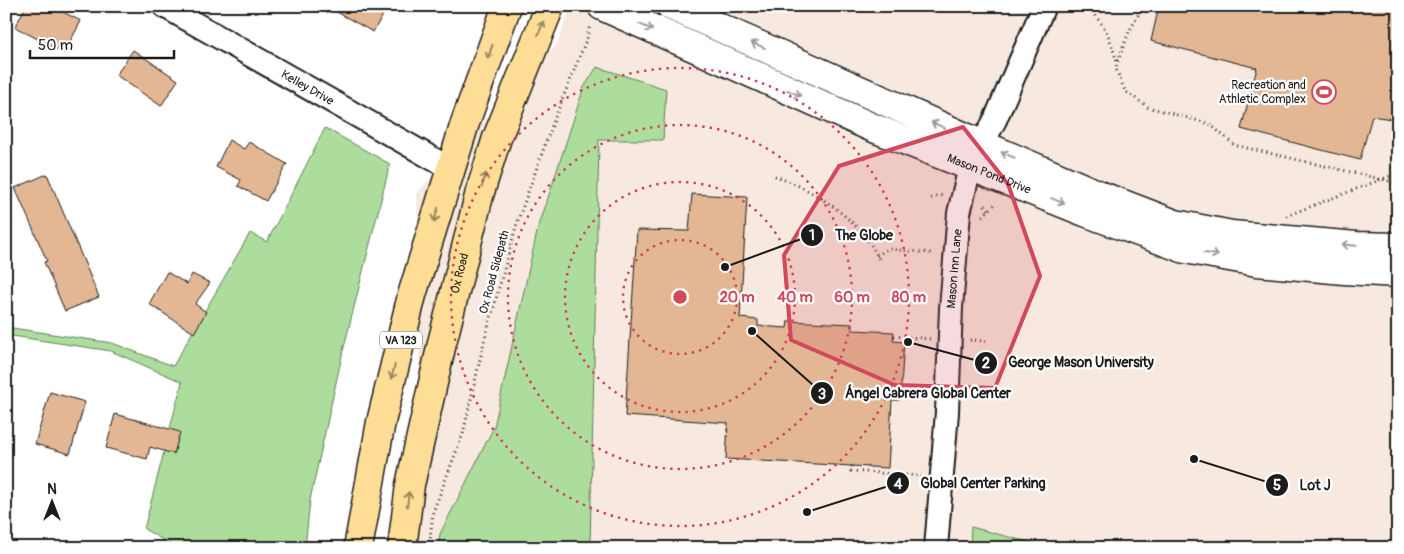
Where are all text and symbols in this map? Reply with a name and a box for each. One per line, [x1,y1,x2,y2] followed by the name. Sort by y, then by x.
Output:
[537,21,546,36] one-way arrow
[638,23,653,32] one-way arrow
[30,28,174,60] scale bar
[38,36,73,55] text: 50 m
[751,40,766,50] one-way arrow
[485,44,494,59] one-way arrow
[278,67,336,109] street label: Kelley Drive
[1219,78,1306,107] place label: Recreation and Athletic Complex
[1311,79,1337,105] sports icon: Recreation and Athletic Complex
[786,88,801,98] one-way arrow
[931,120,946,129] one-way arrow
[1001,150,1016,160] one-way arrow
[945,151,1033,198] street label: Mason Pond Drive
[480,172,489,188] one-way arrow
[1050,197,1065,207] one-way arrow
[431,207,441,223] one-way arrow
[799,220,903,249] callout: The Globe
[809,226,815,245] text: 1
[834,227,894,244] text: The Globe
[476,228,513,316] street label: Ox Road Sidepath
[944,228,966,309] street label: Mason Inn Lane
[1341,241,1357,250] one-way arrow
[1203,250,1219,259] one-way arrow
[448,251,472,295] street label: Ox Road
[671,288,689,306] centre of rings
[719,288,755,307] text: 20 m
[777,288,813,307] text: 40 m
[834,288,870,307] text: 60 m
[892,288,926,307] text: 80 m
[380,332,422,348] road number: VA 123
[973,348,1164,377] callout: George Mason University
[982,354,990,373] text: 2
[1008,354,1154,371] text: George Mason University
[388,363,397,379] one-way arrow
[810,379,1021,408] callout: Ángel Cabrera Global Center
[845,384,1012,402] text: Ángel Cabrera Global Center
[818,385,826,404] text: 3
[886,469,1056,498] callout: Global Center Parking
[1264,471,1340,500] callout: Lot J
[894,475,903,494] text: 4
[920,475,1046,492] text: Global Center Parking
[28,476,78,526] north arrow
[1273,476,1281,495] text: 5
[1300,477,1331,494] text: Lot J
[47,481,57,498] text: N
[403,492,413,508] one-way arrow

